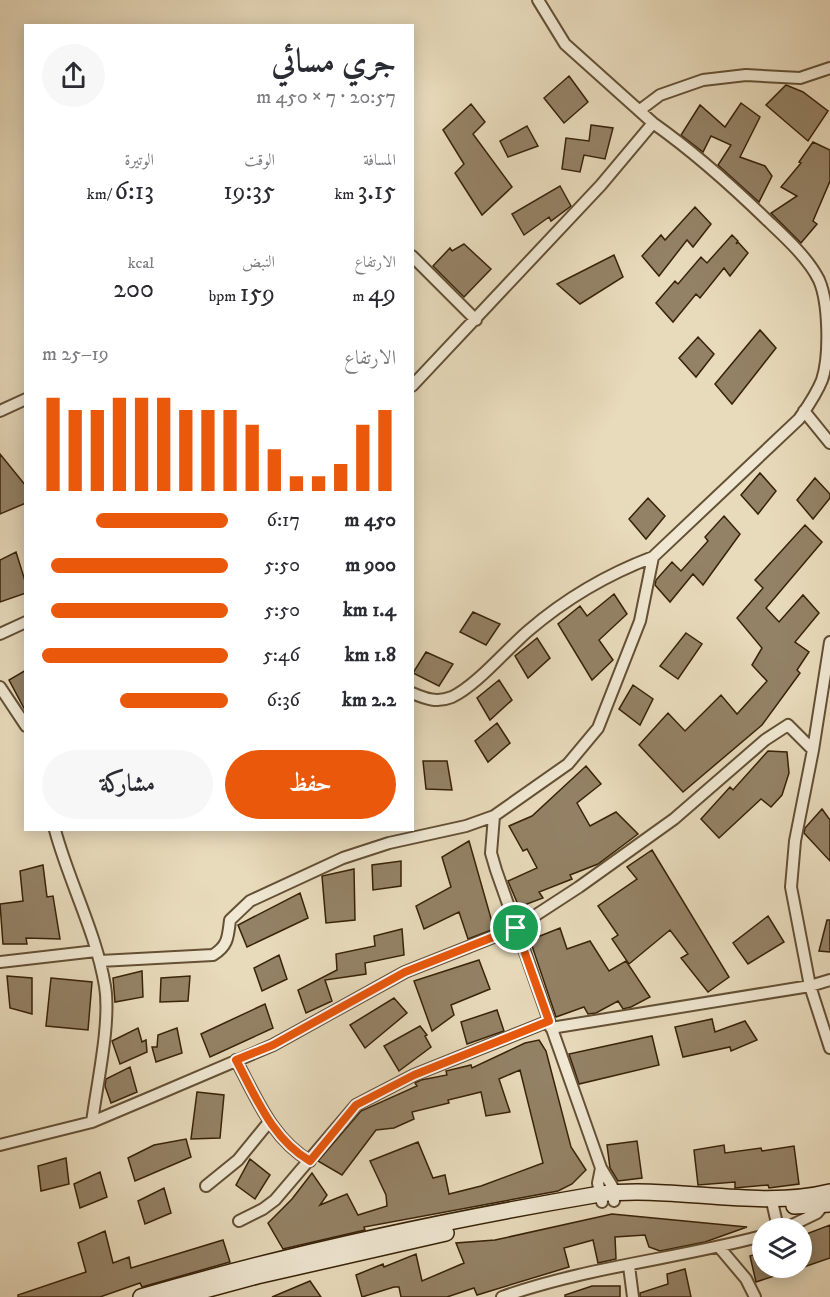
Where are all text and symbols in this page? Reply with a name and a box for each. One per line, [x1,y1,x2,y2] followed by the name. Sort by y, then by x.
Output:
[271,42,396,83] text: جري مسائي
[42,44,105,107] button: share
[256,85,396,110] text: 20:57 · 7 × 450 m
[124,150,154,170] text: الوتيرة
[244,150,275,170] text: الوقت
[363,150,396,170] text: المسافة
[114,175,154,208] text: 6:13
[223,175,275,208] text: 19:35
[358,175,396,208] text: 3.15
[87,184,114,204] text: /km
[334,184,358,204] text: km
[242,252,275,272] text: النبض
[354,252,396,272] text: الارتفاع
[128,253,154,273] text: kcal
[113,273,154,306] text: 200
[240,277,275,310] text: 159
[368,277,396,310] text: 49
[209,286,240,306] text: bpm
[353,286,368,306] text: m
[42,342,109,367] text: 19–25 m
[344,346,396,371] text: الارتفاع
[266,508,300,533] text: 6:17
[345,508,396,533] text: 450 m
[264,553,300,578] text: 5:50
[345,553,396,578] text: 900 m
[264,598,300,623] text: 5:50
[343,598,396,623] text: 1.4 km
[263,643,300,668] text: 5:46
[345,643,396,668] text: 1.8 km
[267,688,300,713] text: 6:36
[342,688,396,713] text: 2.2 km
[42,750,213,819] button: مشاركة
[225,750,396,819] button: حفظ
[490,902,541,953] pin
[499,911,532,944] icon: arrive
[752,1218,812,1278] map controls
[752,1218,812,1278] button: layers

